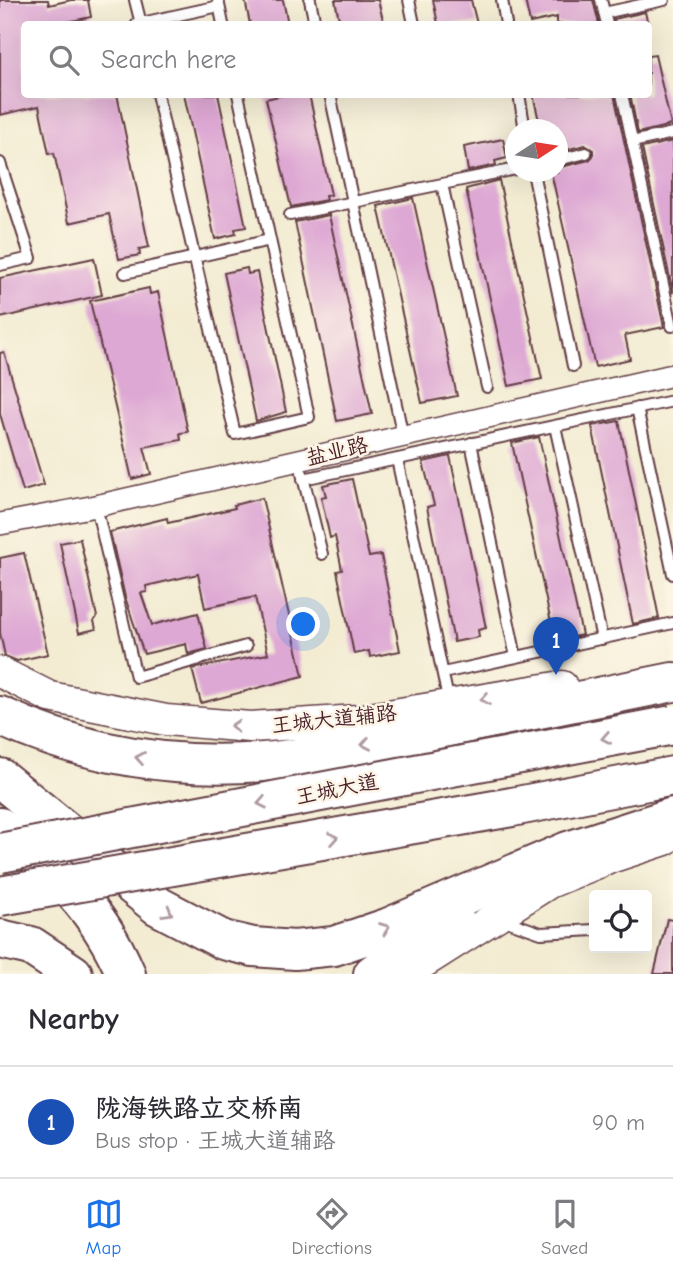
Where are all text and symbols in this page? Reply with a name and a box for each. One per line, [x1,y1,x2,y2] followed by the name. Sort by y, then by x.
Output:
[21,21,652,98] search box
[45,41,83,79] icon: search
[101,45,236,75] text: Search here
[505,119,568,182] north arrow
[304,432,370,470] street label: 盐业路
[286,607,320,641] your location
[533,617,579,675] pin: 1
[479,691,491,706] one-way arrow
[270,700,398,738] street label: 王城大道辅路
[229,719,240,734] one-way arrow
[600,730,612,745] one-way arrow
[360,736,372,751] one-way arrow
[134,751,146,766] one-way arrow
[293,769,381,809] street label: 王城大道
[256,795,268,810] one-way arrow
[327,831,339,846] one-way arrow
[589,890,652,953] map controls
[589,890,652,953] button: locate
[161,904,174,917] one-way arrow
[378,922,390,936] one-way arrow
[28,1002,119,1037] text: Nearby
[95,1094,303,1124] text: 陇海铁路立交桥南
[46,1109,56,1136] text: 1
[592,1109,645,1136] text: 90 m
[95,1127,336,1154] text: Bus stop · 王城大道辅路
[85,1195,123,1259] tab: Map
[292,1195,372,1259] tab: Directions
[541,1195,588,1259] tab: Saved

